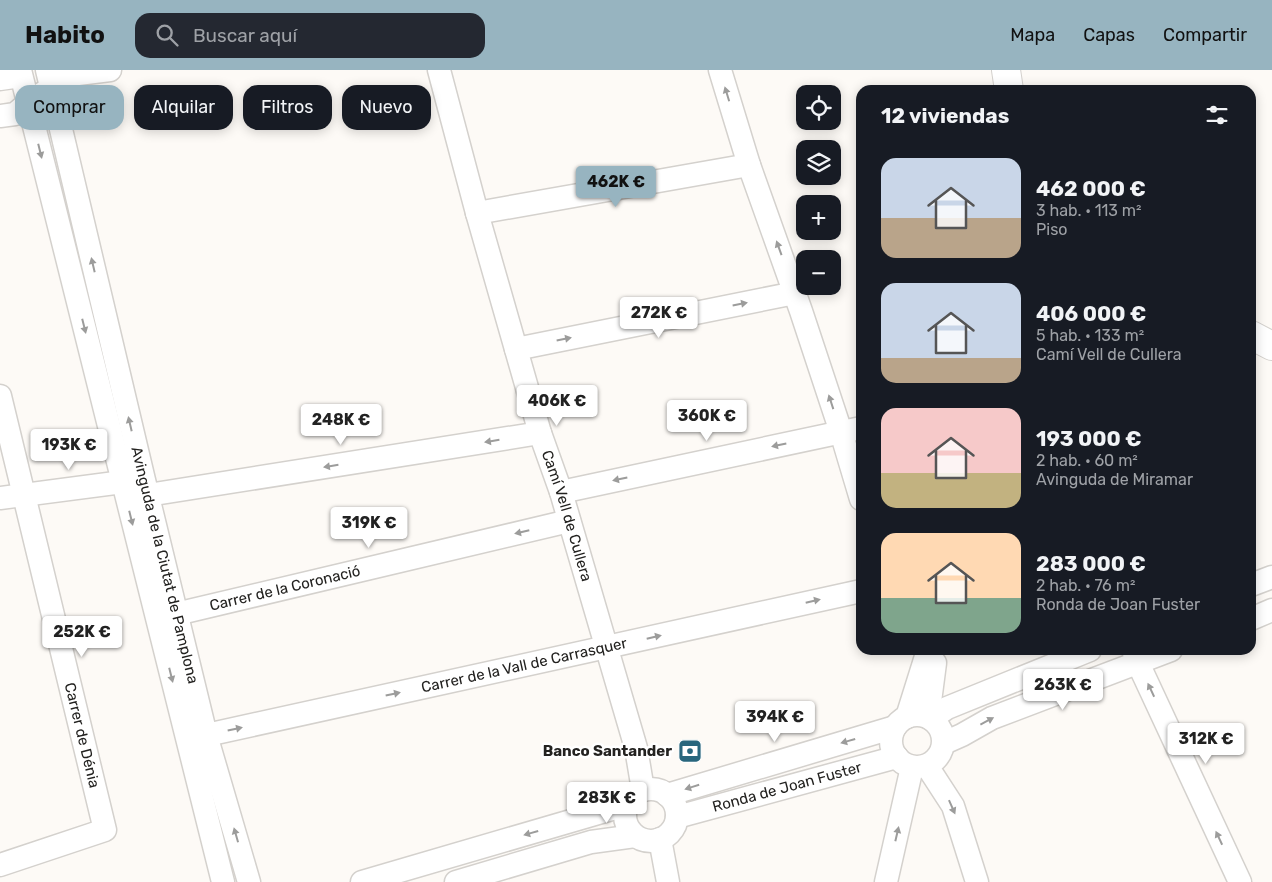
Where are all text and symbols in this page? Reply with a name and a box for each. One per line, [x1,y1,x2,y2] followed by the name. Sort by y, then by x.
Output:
[135,13,485,58] search box
[25,21,105,49] text: Habito
[153,21,181,49] icon: search
[193,24,297,47] text: Buscar aquí
[1010,24,1055,46] text: Mapa
[1083,24,1135,46] text: Capas
[1163,24,1247,46] text: Compartir
[15,85,124,130] chip: Comprar
[134,85,233,130] chip: Alquilar
[243,85,332,130] chip: Filtros
[342,85,431,130] chip: Nuevo
[796,85,841,295] map controls
[796,85,841,130] button: locate
[723,87,731,102] one-way arrow
[1203,101,1231,129] icon: filters
[881,103,1009,128] text: 12 viviendas
[796,140,841,185] button: layers
[36,144,44,159] one-way arrow
[575,166,657,208] pin: 462K €
[587,172,645,191] text: 462K €
[1036,176,1146,201] text: 462 000 €
[921,178,981,238] icon: home
[796,195,841,240] button: +
[1036,201,1142,220] text: 3 hab. · 113 m²
[1036,220,1068,239] text: Piso
[775,241,782,256] one-way arrow
[796,250,841,295] button: −
[89,258,97,273] one-way arrow
[618,296,700,339] pin: 272K €
[732,299,748,307] one-way arrow
[1036,301,1147,326] text: 406 000 €
[631,303,687,322] text: 272K €
[921,303,981,363] icon: home
[80,318,88,333] one-way arrow
[1036,326,1144,345] text: 5 hab. · 133 m²
[556,335,572,343] one-way arrow
[1036,345,1182,364] text: Camí Vell de Cullera
[516,384,598,427] pin: 406K €
[528,391,586,410] text: 406K €
[827,395,834,410] one-way arrow
[666,400,748,442] pin: 360K €
[300,404,382,446] pin: 248K €
[678,406,736,425] text: 360K €
[312,410,370,429] text: 248K €
[126,416,134,431] one-way arrow
[1036,426,1142,451] text: 193 000 €
[28,428,110,471] pin: 193K €
[921,428,981,488] icon: home
[41,435,97,454] text: 193K €
[483,437,499,445] one-way arrow
[771,442,787,450] one-way arrow
[127,445,202,686] street label: Avinguda de la Ciutat de Pamplona
[538,448,596,584] street label: Camí Vell de Cullera
[1036,451,1138,470] text: 2 hab. · 60 m²
[323,462,339,470] one-way arrow
[1036,470,1193,489] text: Avinguda de Miramar
[612,476,628,484] one-way arrow
[328,506,410,549] pin: 319K €
[128,510,136,525] one-way arrow
[341,513,397,532] text: 319K €
[514,528,530,536] one-way arrow
[1036,551,1146,576] text: 283 000 €
[921,553,981,613] icon: home
[208,562,362,615] street label: Carrer de la Coronació
[1036,576,1135,595] text: 2 hab. · 76 m²
[1036,595,1200,614] text: Ronda de Joan Fuster
[806,597,822,605] one-way arrow
[41,616,123,658] pin: 252K €
[53,622,111,641] text: 252K €
[647,633,662,641] one-way arrow
[420,634,629,697] street label: Carrer de la Vall de Carrasquer
[167,668,175,683] one-way arrow
[1022,668,1104,711] pin: 263K €
[1034,675,1092,694] text: 263K €
[61,681,103,790] street label: Carrer de Dénia
[1147,683,1155,697] one-way arrow
[386,690,401,698] one-way arrow
[734,700,816,743] pin: 394K €
[746,707,804,726] text: 394K €
[980,716,994,725] one-way arrow
[1165,722,1247,765] pin: 312K €
[227,725,242,733] one-way arrow
[1178,729,1234,748] text: 312K €
[677,738,703,764] bank icon: Banco Santander
[841,738,856,746] one-way arrow
[543,742,672,760] place label: Banco Santander
[710,758,864,816] street label: Ronda de Joan Fuster
[566,782,648,824] pin: 283K €
[685,783,700,791] one-way arrow
[578,788,636,807] text: 283K €
[949,800,957,814] one-way arrow
[893,827,901,842] one-way arrow
[231,828,239,843] one-way arrow
[524,829,539,837] one-way arrow
[1215,831,1223,845] one-way arrow

